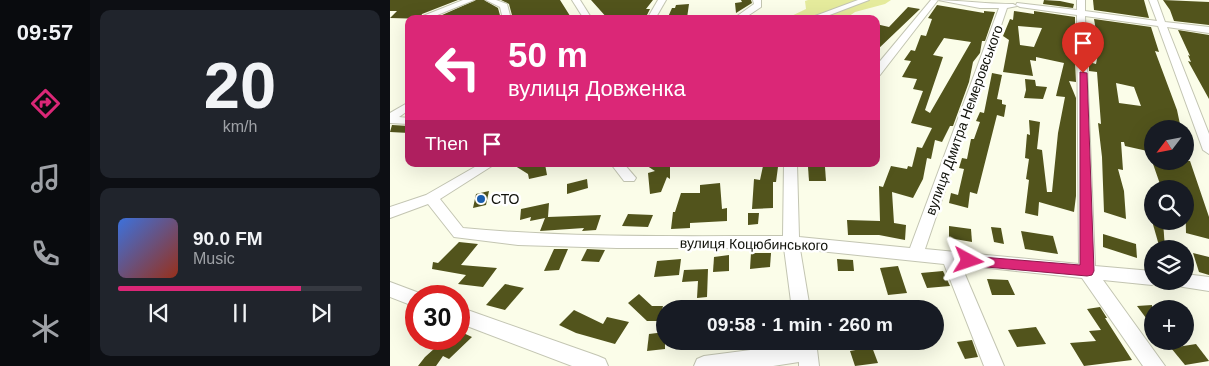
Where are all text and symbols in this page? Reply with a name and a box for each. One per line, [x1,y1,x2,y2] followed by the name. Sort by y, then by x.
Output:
[17,20,73,45] text: 09:57
[1062,22,1104,73] pin
[922,23,1006,217] street label: вулиця Дмитра Немеровського
[1069,29,1097,57] icon: arrive
[425,35,490,100] icon: left
[508,35,588,74] text: 50 m
[204,49,276,122] text: 20
[508,76,686,101] text: вулиця Довженка
[28,86,63,121] icon: directions
[223,118,257,135] text: km/h
[1144,120,1194,170] north arrow
[1144,120,1194,350] map controls
[478,130,506,158] icon: arrive
[425,133,468,154] text: Then
[28,161,63,196] icon: music
[1144,180,1194,230] button: search
[491,191,520,207] place label: СТО
[475,193,487,205] marker: СТО
[193,228,263,249] text: 90.0 FM
[942,234,994,286] position arrow
[680,235,828,253] street label: вулиця Коцюбинського
[28,236,63,271] icon: phone
[1144,240,1194,290] button: layers
[193,250,235,267] text: Music
[405,285,470,350] speed limit sign: 30
[145,299,173,327] icon: previous
[226,299,254,327] icon: pause
[307,299,335,327] icon: next
[1144,300,1194,350] button: +
[28,311,63,346] icon: climate
[707,314,893,335] text: 09:58 · 1 min · 260 m

